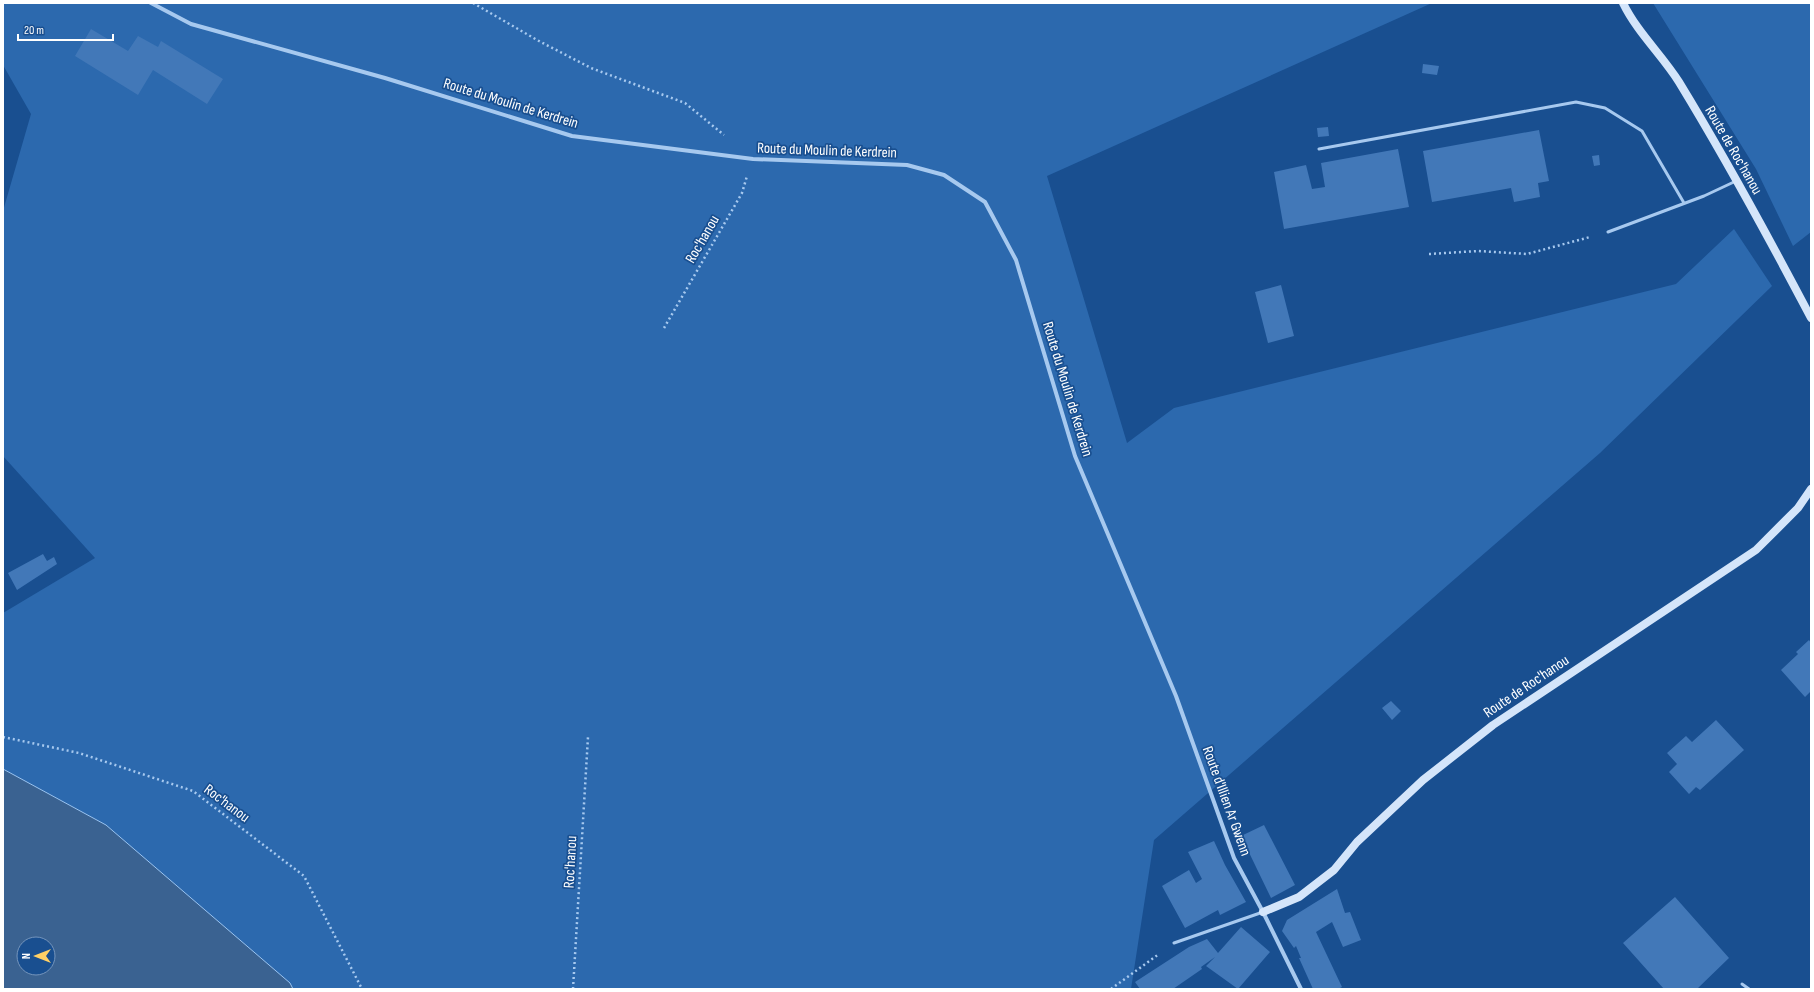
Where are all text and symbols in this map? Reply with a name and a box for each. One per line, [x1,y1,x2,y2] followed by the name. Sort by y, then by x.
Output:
[18,16,113,42] scale bar
[24,23,44,38] text: 20 m
[441,74,581,133] street label: Route du Moulin de Kerdrein
[1701,103,1767,198] street label: Route de Roc'hanou
[757,139,897,162] street label: Route du Moulin de Kerdrein
[681,212,724,267] street label: Roc'hanou
[1038,319,1097,459] street label: Route du Moulin de Kerdrein
[1480,651,1573,722] street label: Route de Roc'hanou
[1198,744,1255,859] street label: Route d'Illien Ar Gwenn
[200,780,253,827] street label: Roc'hanou
[560,835,581,889] street label: Roc'hanou
[16,936,56,976] north arrow
[20,953,33,959] text: N

